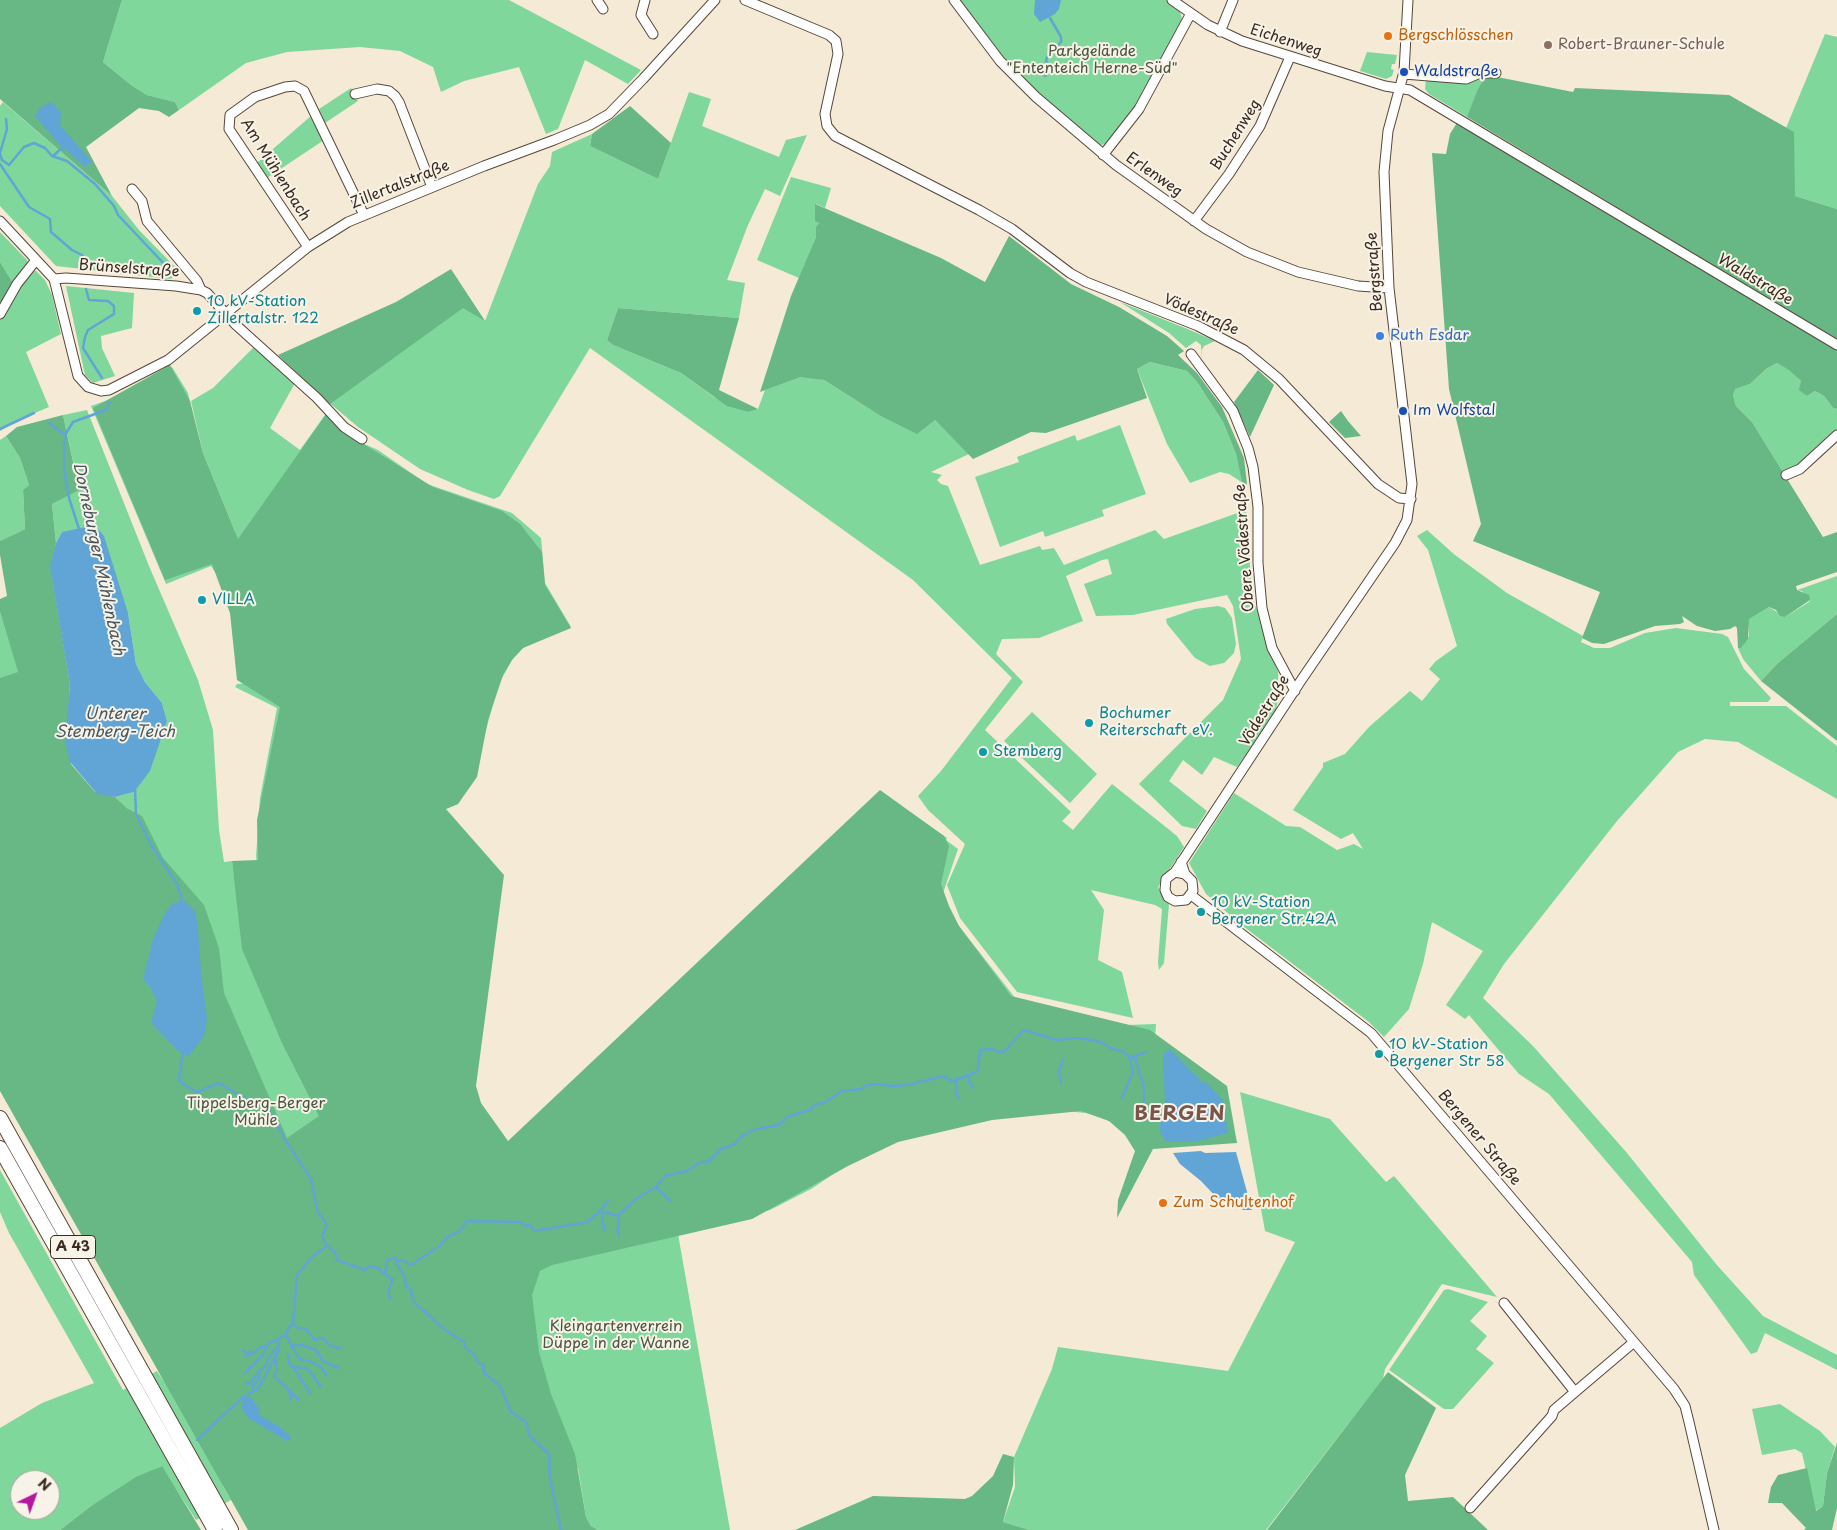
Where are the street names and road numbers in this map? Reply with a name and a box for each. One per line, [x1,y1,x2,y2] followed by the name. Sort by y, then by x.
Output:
[1248,21,1324,61] street label: Eichenweg
[1207,96,1265,174] street label: Buchenweg
[236,115,314,225] street label: Am Mühlenbach
[1122,149,1186,201] street label: Erlenweg
[348,157,452,213] street label: Zillertalstraße
[1363,232,1387,312] street label: Bergstraße
[1714,251,1796,309] street label: Waldstraße
[78,256,180,282] street label: Brünselstraße
[1161,290,1241,340] street label: Vödestraße
[1232,483,1258,613] street label: Obere Vödestraße
[1236,672,1294,750] street label: Vödestraße
[1434,1087,1524,1189] street label: Bergener Straße
[50,1236,96,1258] road number: A 43

